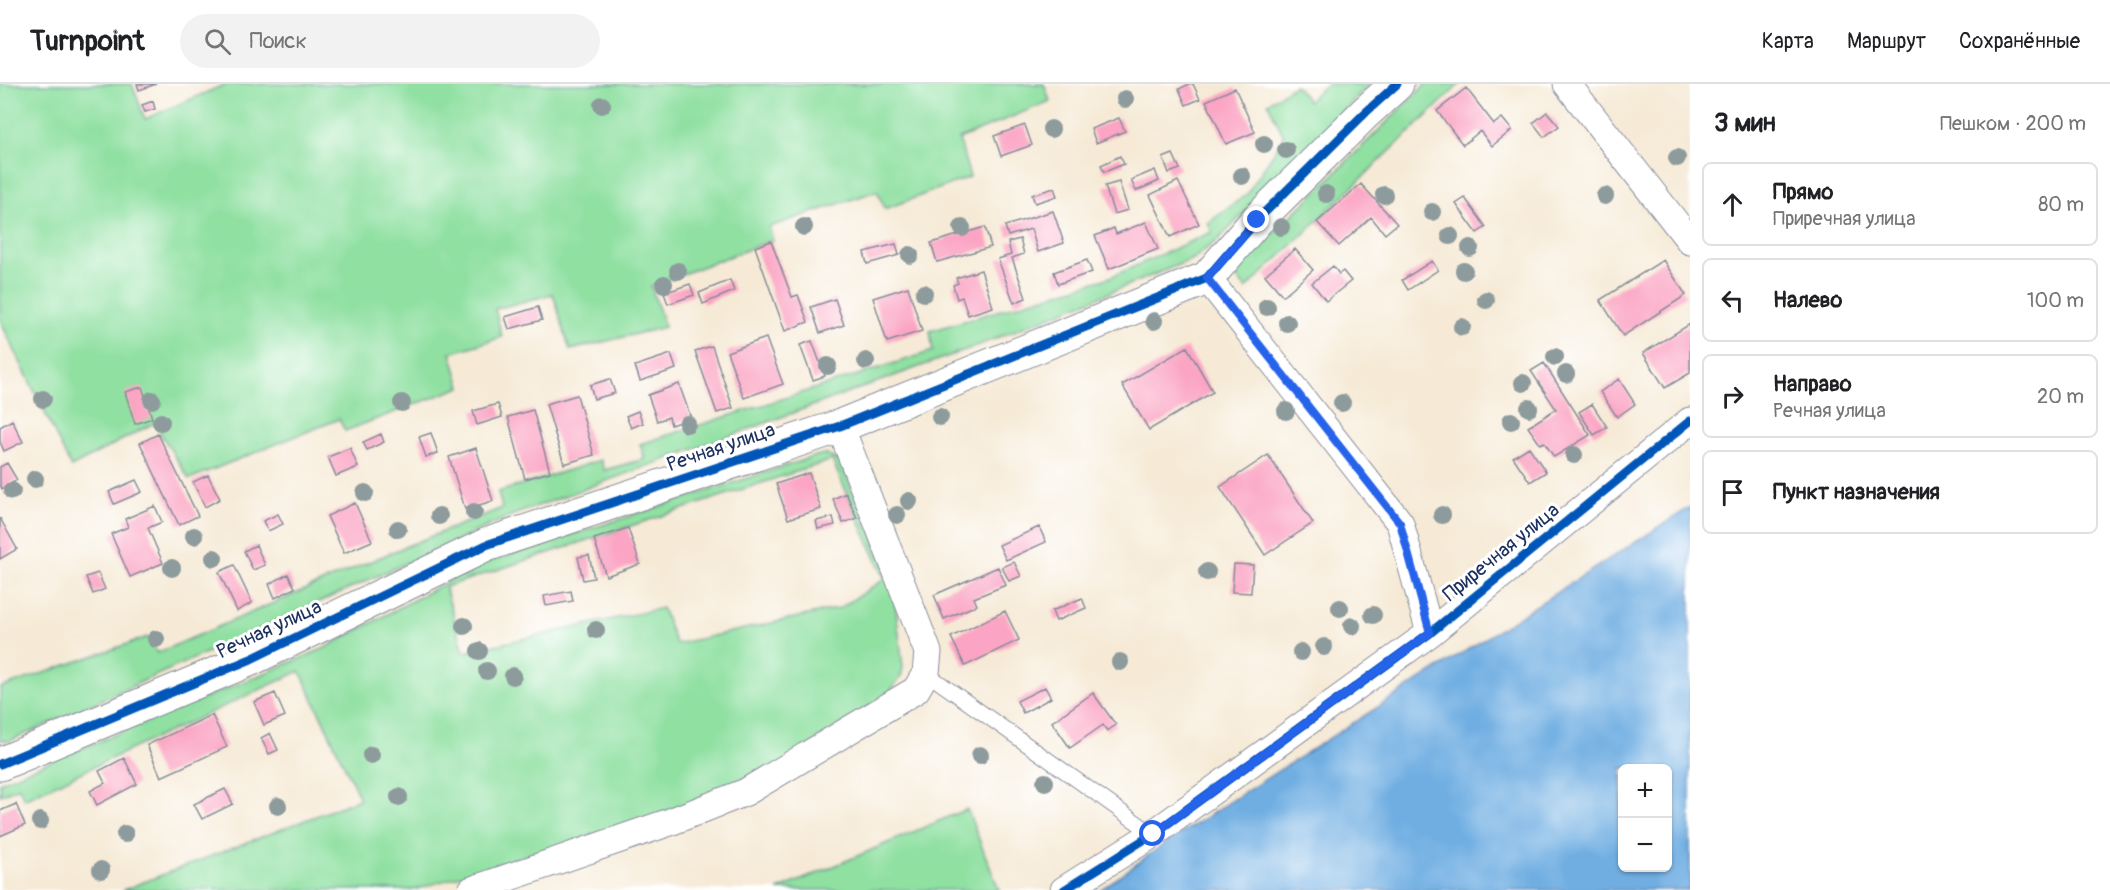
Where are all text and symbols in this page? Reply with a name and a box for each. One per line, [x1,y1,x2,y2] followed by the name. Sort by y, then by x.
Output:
[180,14,600,68] search box
[30,24,144,59] text: Turnpoint
[201,25,234,58] icon: search
[249,27,307,55] text: Поиск
[1762,28,1814,55] text: Карта
[1847,28,1926,55] text: Маршрут
[1959,28,2080,55] text: Сохранённые
[1714,107,1776,139] text: 3 мин
[1940,111,2086,136] text: Пешком · 200 m
[1773,178,1833,206] text: Прямо
[1716,188,1749,221] icon: ahead
[2038,192,2084,217] text: 80 m
[1243,206,1269,232] route end
[1773,206,1916,231] text: Приречная улица
[1716,284,1749,317] icon: left
[1773,286,1842,314] text: Налево
[2027,288,2084,313] text: 100 m
[1773,370,1852,398] text: Направо
[1716,380,1749,413] icon: right
[2037,384,2084,409] text: 20 m
[1773,398,1886,423] text: Речная улица
[664,417,778,477] street label: Речная улица
[1716,476,1749,509] icon: arrive
[1773,478,1940,506] text: Пункт назначения
[1438,497,1564,607] street label: Приречная улица
[213,594,325,664] street label: Речная улица
[1618,764,1672,872] map controls
[1618,764,1672,818] button: +
[1618,818,1672,872] button: −
[1139,820,1165,846] route start

